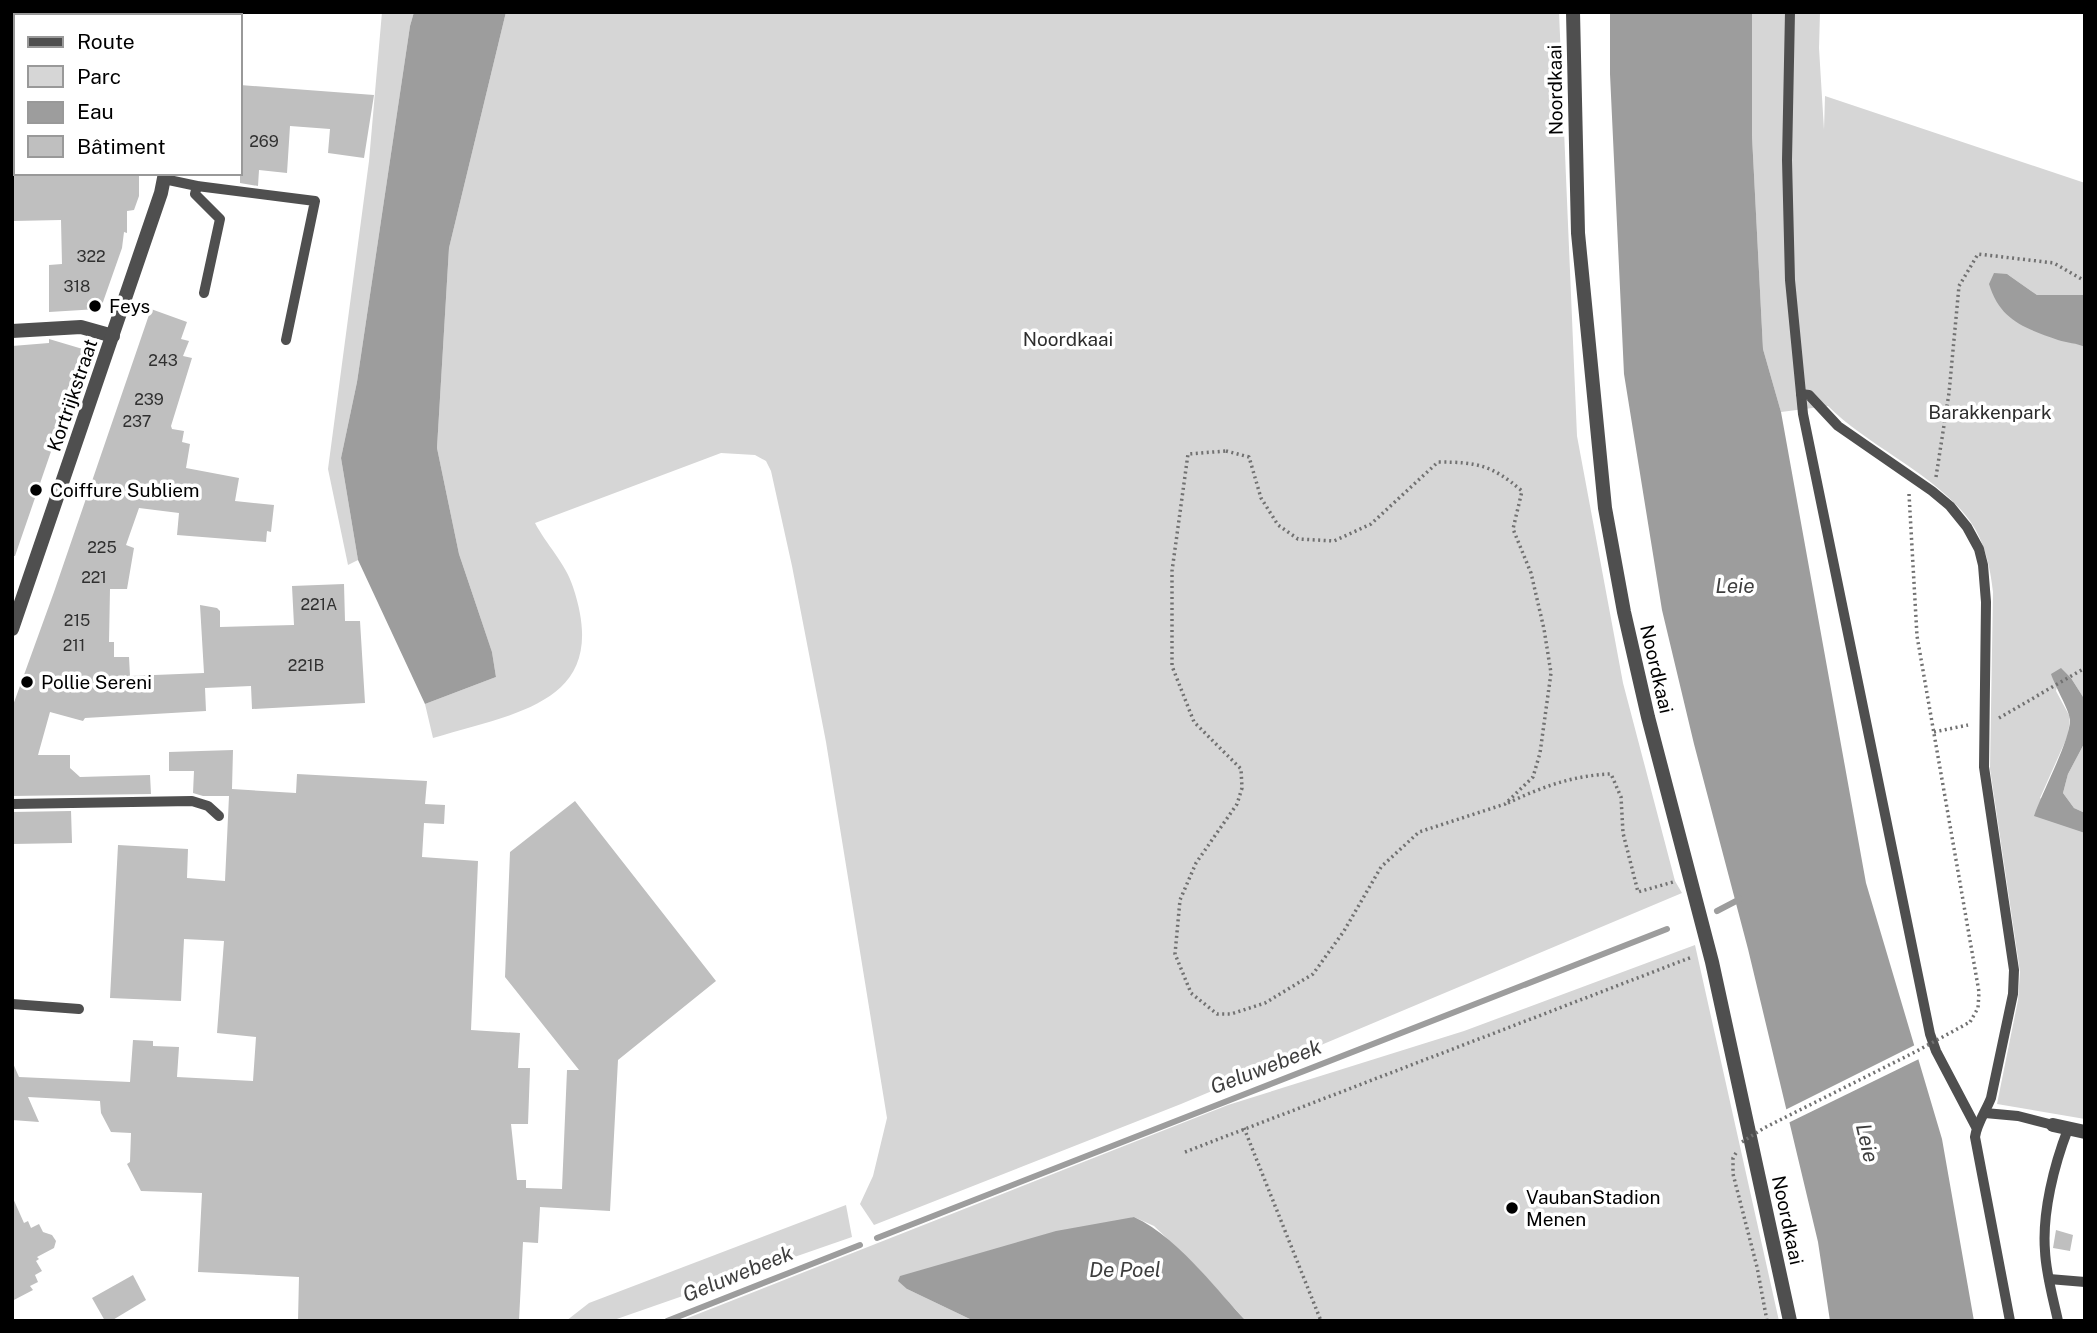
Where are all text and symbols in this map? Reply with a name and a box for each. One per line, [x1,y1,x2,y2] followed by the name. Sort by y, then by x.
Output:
[14,14,242,175] legend
[77,29,135,54] text: Route
[1543,45,1567,135] street label: Noordkaai
[77,64,121,89] text: Parc
[77,99,114,124] text: Eau
[249,132,279,151] house number: 269
[77,134,166,159] text: Bâtiment
[76,247,106,266] house number: 322
[64,277,90,296] house number: 318
[109,295,150,317] place label: Feys
[87,298,103,314] marker: Feys
[1023,328,1113,350] park label: Noordkaai
[43,336,101,454] street label: Kortrijkstraat
[148,351,178,370] house number: 243
[134,390,164,409] house number: 239
[1928,401,2052,423] park label: Barakkenpark
[123,412,151,431] house number: 237
[50,479,200,501] place label: Coiffure Subliem
[28,482,44,498] marker: Coiffure Subliem
[87,538,117,557] house number: 225
[81,568,107,587] house number: 221
[1715,573,1755,598] water label: Leie
[301,595,337,614] house number: 221A
[64,611,90,630] house number: 215
[1636,622,1678,716] street label: Noordkaai
[63,636,85,655] house number: 211
[288,656,324,675] house number: 221B
[41,671,152,693] place label: Pollie Sereni
[19,674,35,690] marker: Pollie Sereni
[1207,1034,1326,1099] water label: Geluwebeek
[1851,1121,1884,1165] water label: Leie
[1768,1173,1808,1267] street label: Noordkaai
[1526,1186,1660,1230] place label: VaubanStadion Menen
[1504,1200,1520,1216] marker: VaubanStadion Menen
[679,1240,797,1307] water label: Geluwebeek
[1089,1257,1161,1282] water label: De Poel

